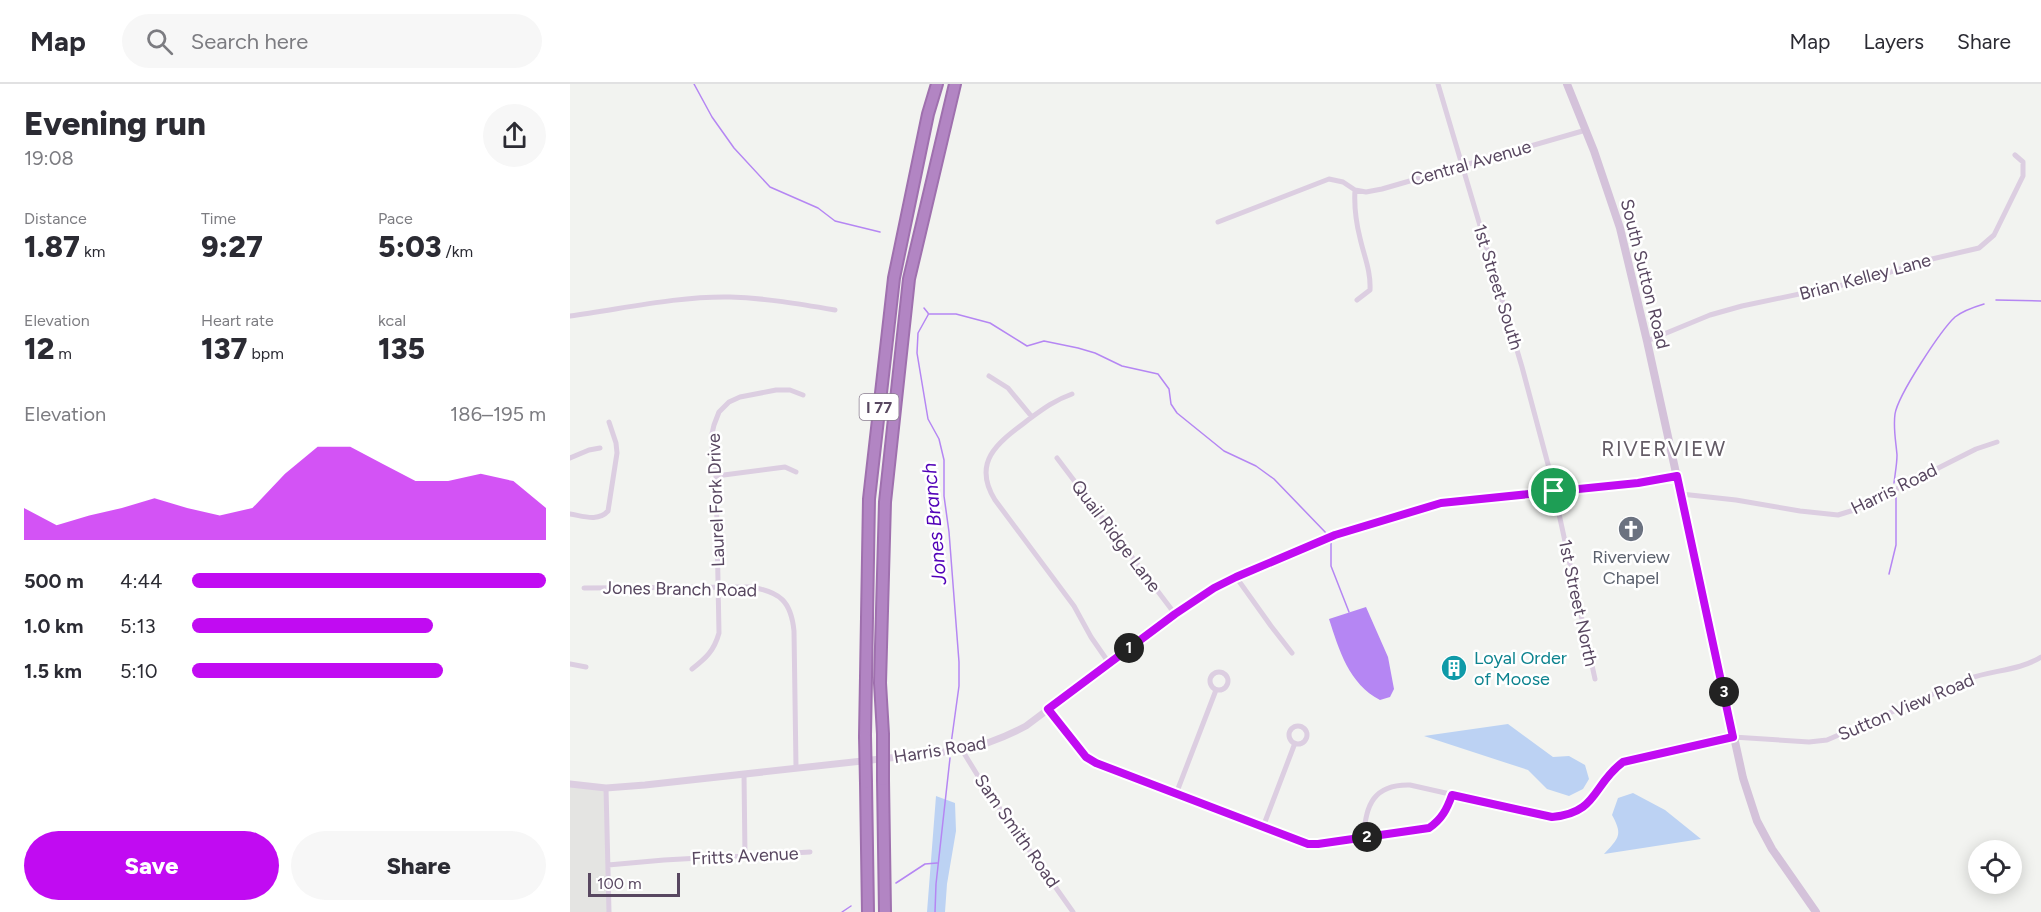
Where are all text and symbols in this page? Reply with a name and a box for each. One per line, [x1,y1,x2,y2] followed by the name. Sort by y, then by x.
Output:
[122,14,542,68] search box
[30,24,86,58] text: Map
[143,25,176,58] icon: search
[191,28,308,55] text: Search here
[1790,29,1830,54] text: Map
[1863,29,1924,54] text: Layers
[1957,29,2011,54] text: Share
[24,104,206,143] text: Evening run
[483,104,546,167] button: share
[1408,135,1534,191] street label: Central Avenue
[24,146,74,170] text: 19:08
[1616,197,1674,351] street label: South Sutton Road
[24,209,87,228] text: Distance
[201,209,236,228] text: Time
[378,209,413,228] text: Pace
[1468,221,1528,353] street label: 1st Street South
[24,228,80,265] text: 1.87
[201,228,263,265] text: 9:27
[378,228,442,265] text: 5:03
[80,242,105,261] text: km
[442,242,473,261] text: /km
[1797,249,1933,305] street label: Brian Kelley Lane
[24,311,90,330] text: Elevation
[201,311,274,330] text: Heart rate
[378,311,406,330] text: kcal
[24,330,54,367] text: 12
[201,330,248,367] text: 137
[378,330,425,367] text: 135
[54,344,72,363] text: m
[248,344,284,363] text: bpm
[860,394,898,420] road number: I 77
[24,402,106,426] text: Elevation
[450,402,546,426] text: 186–195 m
[703,433,729,567] street label: Laurel Fork Drive
[1601,436,1727,461] district label: RIVERVIEW
[1847,459,1941,519] street label: Harris Road
[917,462,951,587] water label: Jones Branch
[1528,465,1579,516] pin
[1537,474,1570,507] icon: arrive
[1067,475,1166,597] street label: Quail Ridge Lane
[1616,514,1646,544] church icon: Riverview Chapel
[1554,538,1602,668] street label: 1st Street North
[1592,546,1670,589] place label: Riverview Chapel
[24,569,84,593] text: 500 m
[120,569,162,593] text: 4:44
[603,577,757,601] street label: Jones Branch Road
[24,614,83,638] text: 1.0 km
[120,614,156,638] text: 5:13
[1114,633,1144,663] pin: 1
[1126,638,1132,657] text: 1
[1474,647,1567,690] place label: Loyal Order of Moose
[1439,653,1469,683] building icon: Loyal Order of Moose
[24,659,82,683] text: 1.5 km
[120,659,158,683] text: 5:10
[1835,668,1977,746] street label: Sutton View Road
[1709,677,1739,707] pin: 3
[1720,682,1728,701] text: 3
[892,732,988,768] street label: Harris Road
[970,770,1064,892] street label: Sam Smith Road
[1352,822,1382,852] pin: 2
[1362,827,1372,846] text: 2
[24,831,279,900] button: Save
[291,831,546,900] button: Share
[1968,840,2022,894] map controls
[1968,840,2022,894] button: locate
[691,842,799,870] street label: Fritts Avenue
[588,870,680,898] scale bar
[597,874,642,893] text: 100 m

